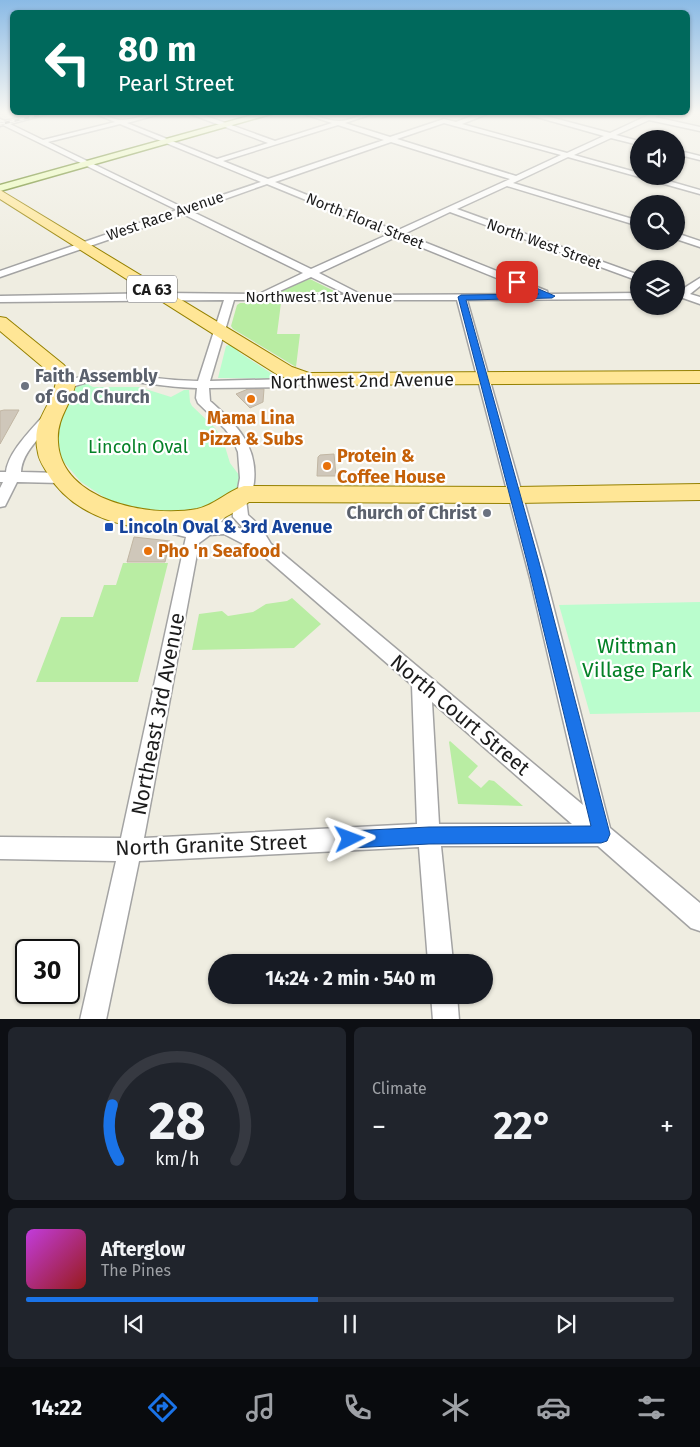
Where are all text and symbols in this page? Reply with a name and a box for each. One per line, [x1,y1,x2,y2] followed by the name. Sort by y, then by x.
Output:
[118,28,197,70] text: 80 m
[35,30,100,95] icon: left
[118,70,234,97] text: Pearl Street
[630,130,685,315] map controls
[630,130,685,185] button: sound
[104,188,226,244] street label: West Race Avenue
[303,189,427,253] street label: North Floral Street
[630,195,685,250] button: search
[484,215,604,273] street label: North West Street
[630,260,685,315] button: layers
[496,261,538,303] pin
[503,268,531,296] icon: arrive
[127,276,177,302] road number: CA 63
[245,288,393,306] street label: Northwest 1st Avenue
[35,365,158,408] place label: Faith Assembly of God Church
[270,368,454,394] street label: Northwest 2nd Avenue
[19,380,31,392] marker: Faith Assembly of God Church
[245,393,257,405] marker: Mama Lina Pizza & Subs
[199,407,303,450] place label: Mama Lina Pizza & Subs
[88,436,188,458] park label: Lincoln Oval
[337,445,446,488] place label: Protein & Coffee House
[321,460,333,472] marker: Protein & Coffee House
[347,502,478,524] place label: Church of Christ
[481,507,493,519] marker: Church of Christ
[119,516,332,538] place label: Lincoln Oval & 3rd Avenue
[103,521,115,533] marker: Lincoln Oval & 3rd Avenue
[158,540,281,562] place label: Pho 'n Seafood
[142,545,154,557] marker: Pho 'n Seafood
[126,611,190,817] street label: Northeast 3rd Avenue
[582,633,692,683] park label: Wittman Village Park
[385,649,535,781] street label: North Court Street
[323,812,375,864] position arrow
[115,829,308,861] street label: North Granite Street
[15,939,80,1004] speed limit sign: 30
[265,967,436,990] text: 14:24 · 2 min · 540 m
[372,1079,427,1098] text: Climate
[148,1090,206,1153] text: 28
[493,1103,553,1149] text: 22°
[372,1110,386,1143] text: −
[660,1110,674,1143] text: +
[155,1148,199,1170] text: km/h
[101,1238,185,1261] text: Afterglow
[101,1261,171,1280] text: The Pines
[120,1310,148,1338] icon: previous
[336,1310,364,1338] icon: pause
[552,1310,580,1338] icon: next
[145,1390,180,1425] icon: directions
[243,1390,278,1425] icon: music
[340,1390,375,1425] icon: phone
[438,1390,473,1425] icon: climate
[536,1390,571,1425] icon: car
[634,1390,669,1425] icon: filters
[31,1394,82,1421] text: 14:22

